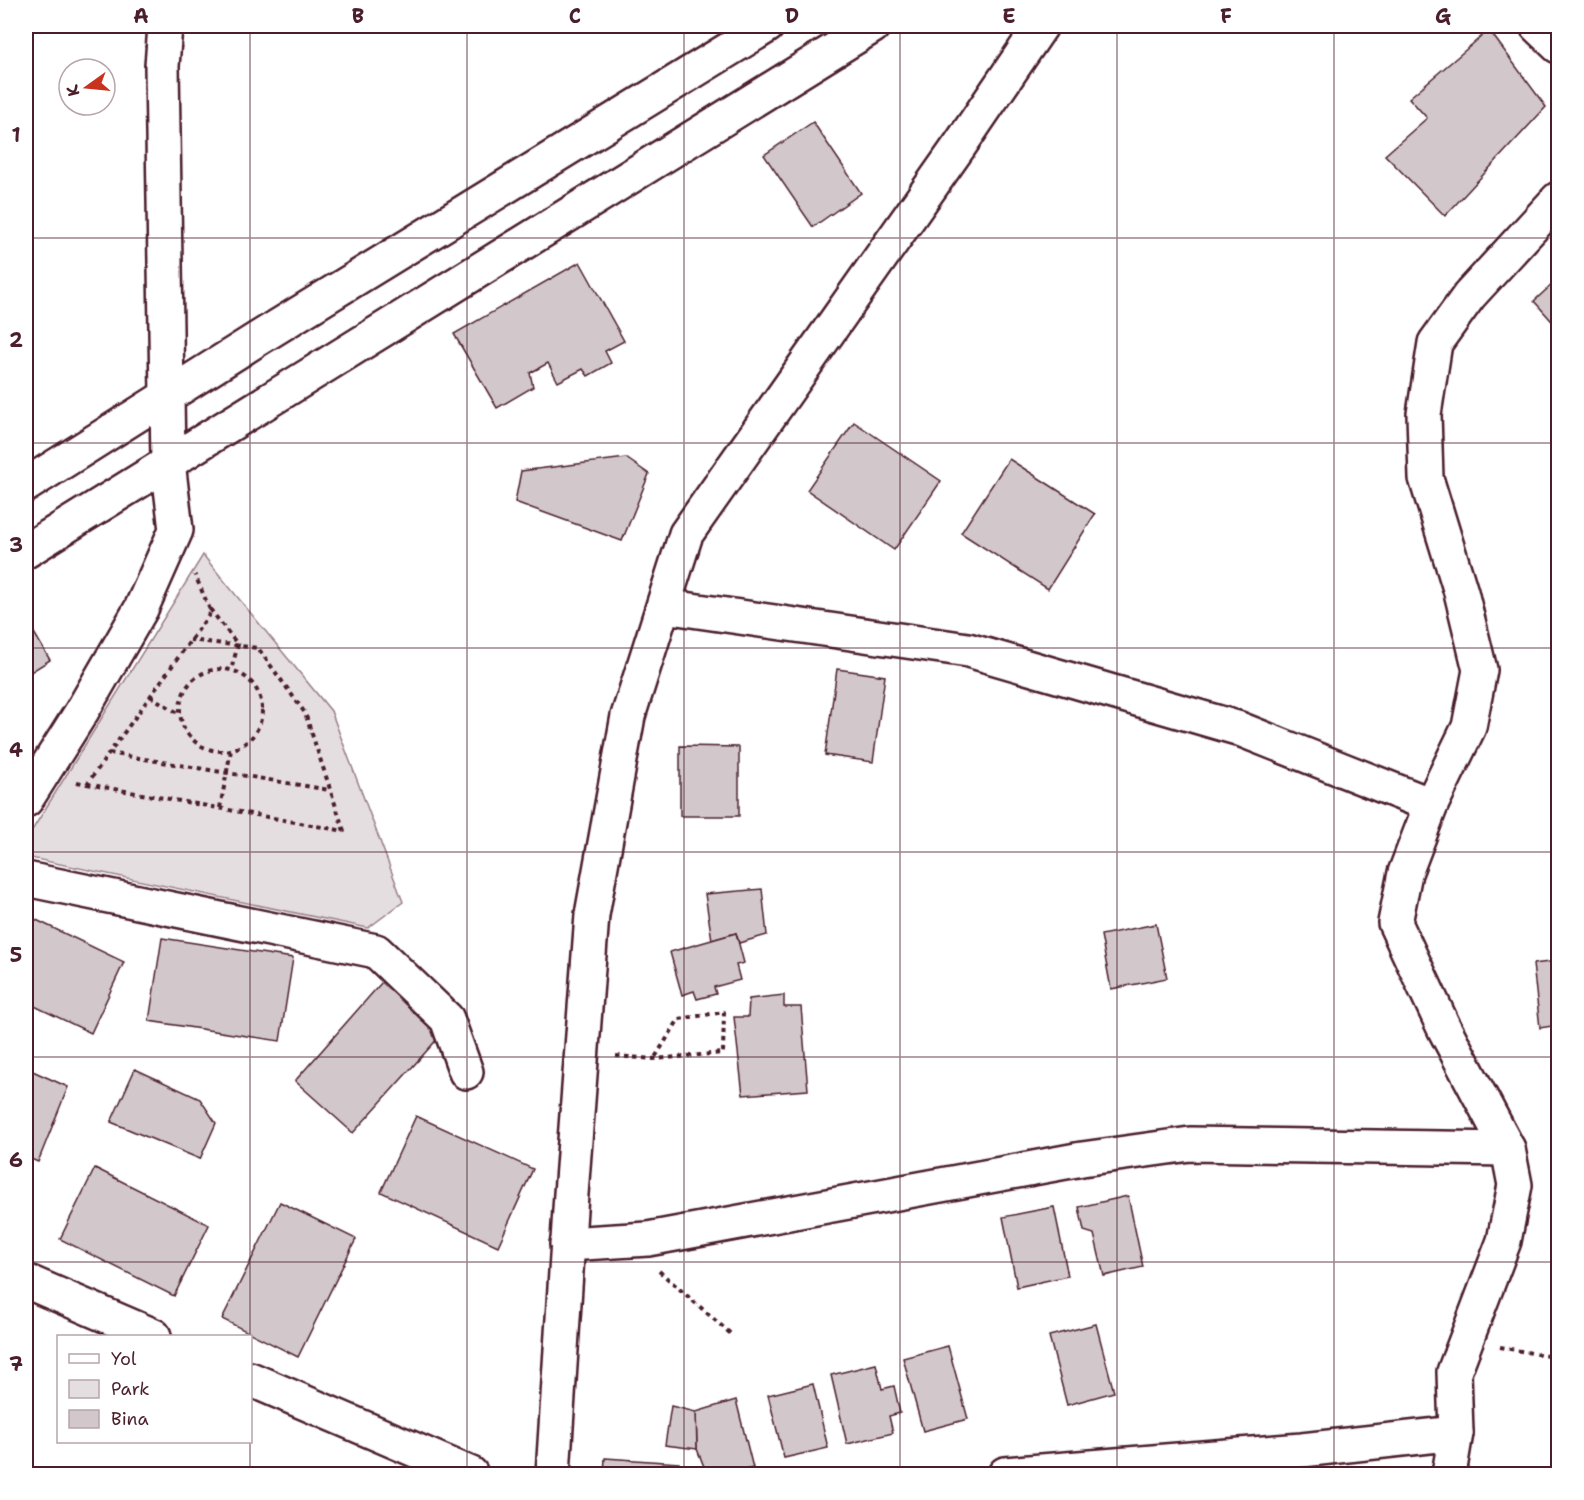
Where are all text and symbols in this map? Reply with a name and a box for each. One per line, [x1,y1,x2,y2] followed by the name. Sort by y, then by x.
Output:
[133,3,149,29] text: A
[352,3,364,29] text: B
[569,3,581,29] text: C
[785,3,799,29] text: D
[1002,3,1016,29] text: E
[1220,3,1232,29] text: F
[1435,3,1451,29] text: G
[57,57,117,117] north arrow
[61,83,85,99] text: K
[11,122,21,148] text: 1
[9,327,23,353] text: 2
[9,532,23,558] text: 3
[9,737,23,763] text: 4
[10,942,22,968] text: 5
[9,1147,23,1173] text: 6
[57,1335,252,1443] legend
[111,1347,137,1371] text: Yol
[9,1351,23,1377] text: 7
[111,1377,150,1401] text: Park
[111,1407,149,1431] text: Bina

